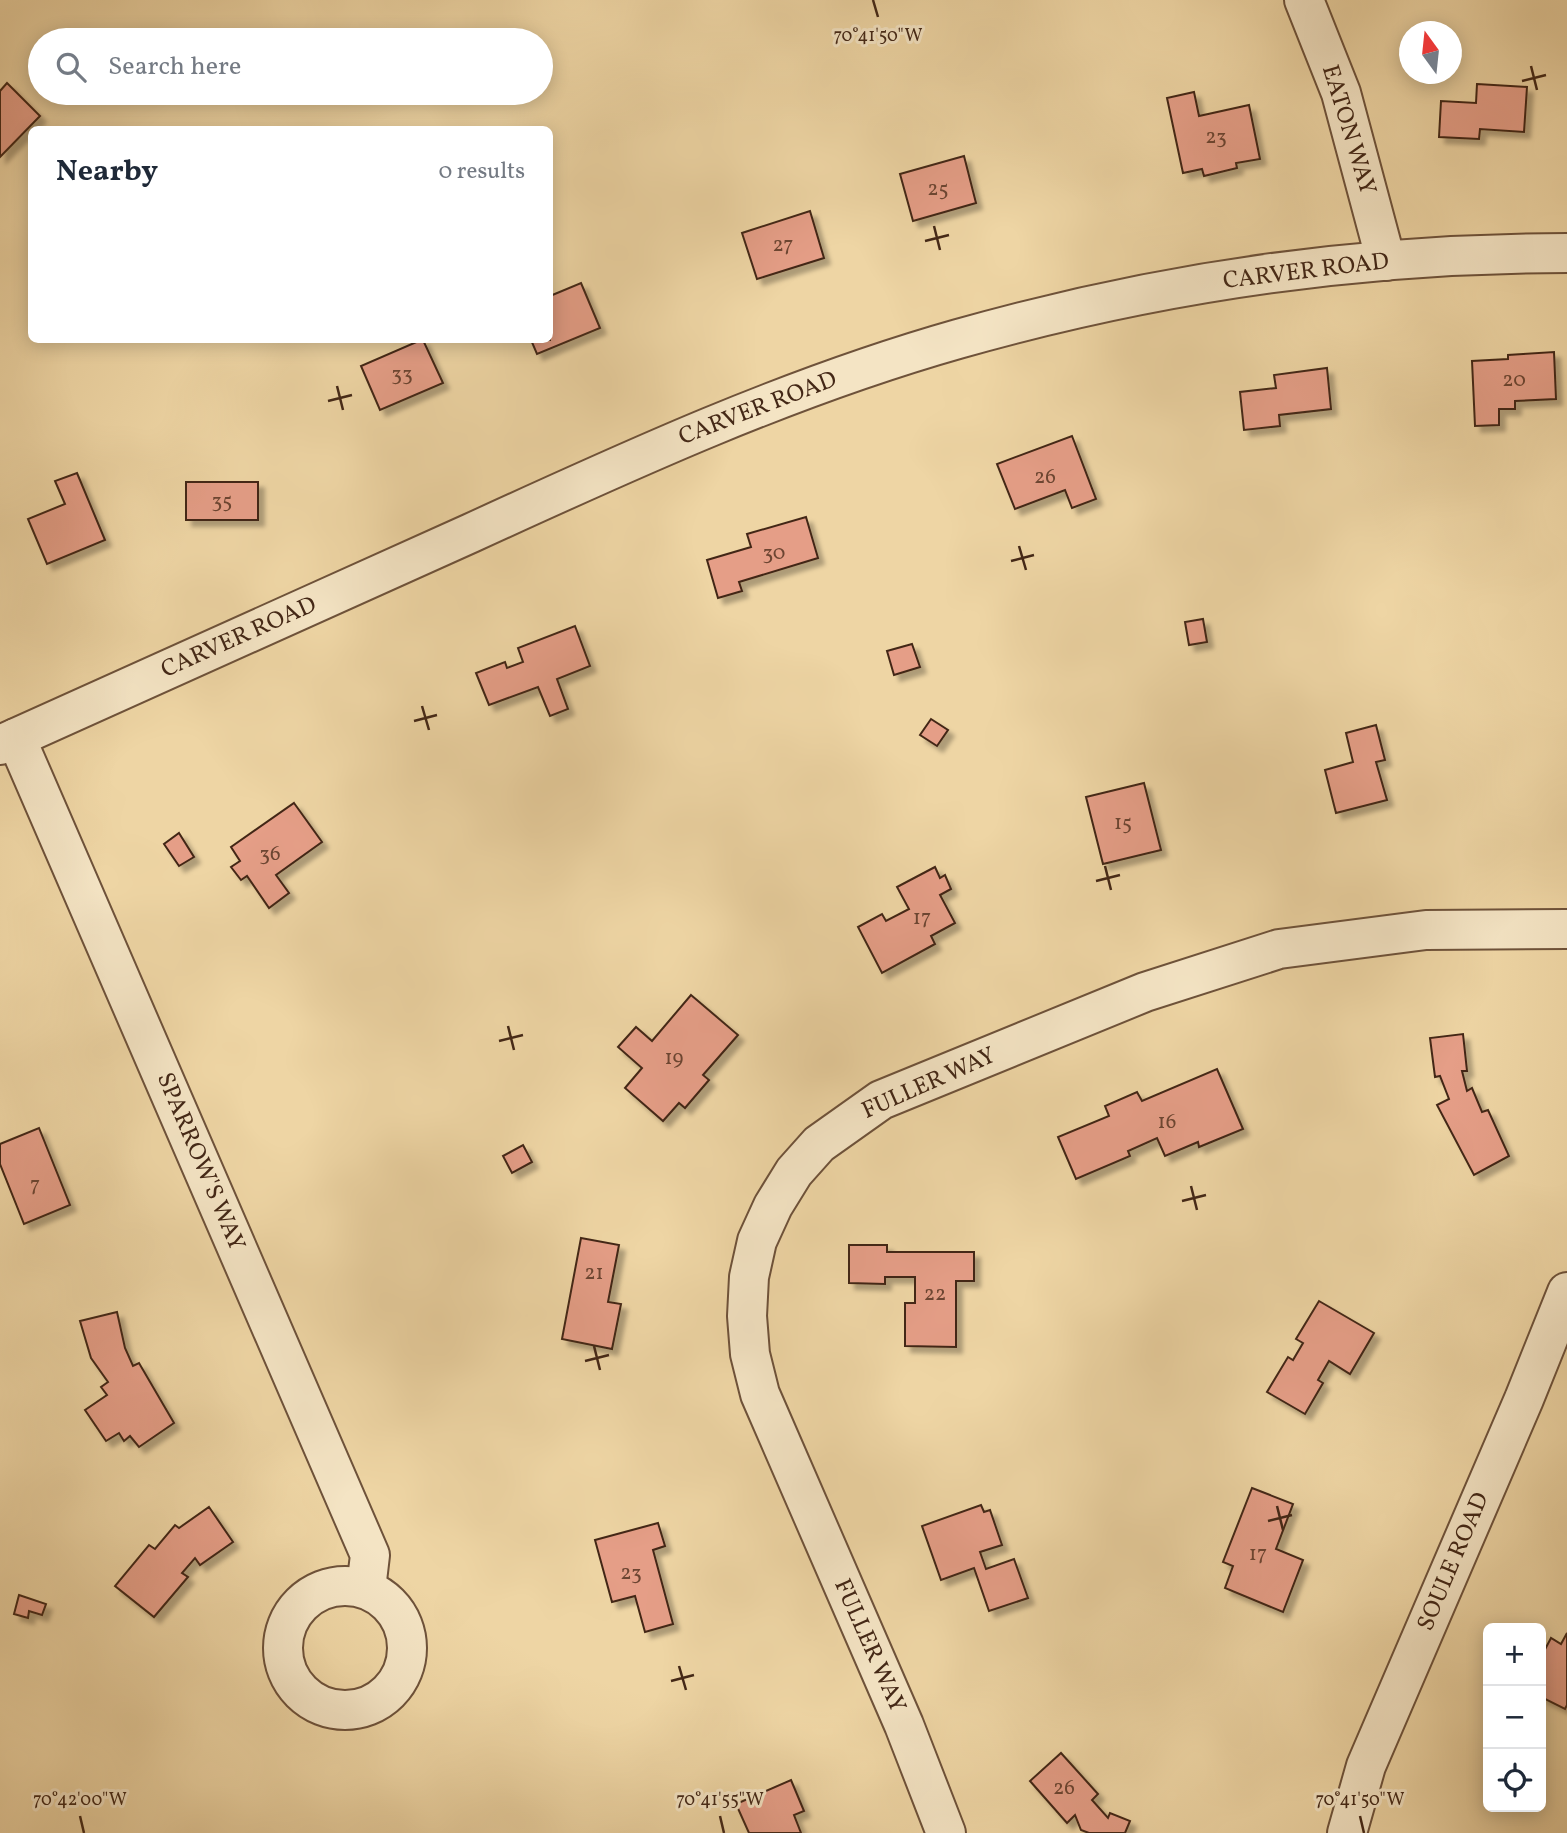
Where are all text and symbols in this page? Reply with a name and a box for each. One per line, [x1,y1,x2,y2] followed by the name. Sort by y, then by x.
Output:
[1399,21,1462,84] north arrow
[834,24,922,49] text: 70°41'50"W
[28,28,553,105] search box
[52,48,90,86] icon: search
[108,49,241,85] text: Search here
[1312,61,1384,199] street label: EATON WAY
[1205,123,1227,152] house number: 23
[56,151,158,193] text: Nearby
[438,156,525,188] text: 0 results
[927,175,949,204] house number: 25
[773,231,793,260] house number: 27
[1221,245,1391,299] street label: CARVER ROAD
[391,360,413,389] house number: 33
[674,363,842,455] street label: CARVER ROAD
[1502,366,1526,395] house number: 20
[1034,463,1056,492] house number: 26
[212,487,232,516] house number: 35
[763,539,785,568] house number: 30
[156,589,322,687] street label: CARVER ROAD
[1114,809,1132,838] house number: 15
[259,840,281,869] house number: 36
[913,904,931,933] house number: 17
[857,1039,1001,1129] street label: FULLER WAY
[664,1044,684,1073] house number: 19
[147,1068,253,1256] street label: SPARROW'S WAY
[1158,1108,1176,1137] house number: 16
[30,1171,40,1200] house number: 7
[584,1259,604,1288] house number: 21
[924,1280,946,1309] house number: 22
[1410,1487,1498,1637] street label: SOULE ROAD
[1249,1540,1267,1569] house number: 17
[620,1559,642,1588] house number: 23
[824,1574,914,1718] street label: FULLER WAY
[1483,1623,1546,1812] map controls
[1483,1623,1546,1686] button: +
[1483,1686,1546,1749] button: −
[1483,1749,1546,1812] button: locate
[1053,1774,1075,1803] house number: 26
[33,1788,127,1813] text: 70°42'00"W
[676,1788,764,1813] text: 70°41'55"W
[1316,1788,1404,1813] text: 70°41'50"W

